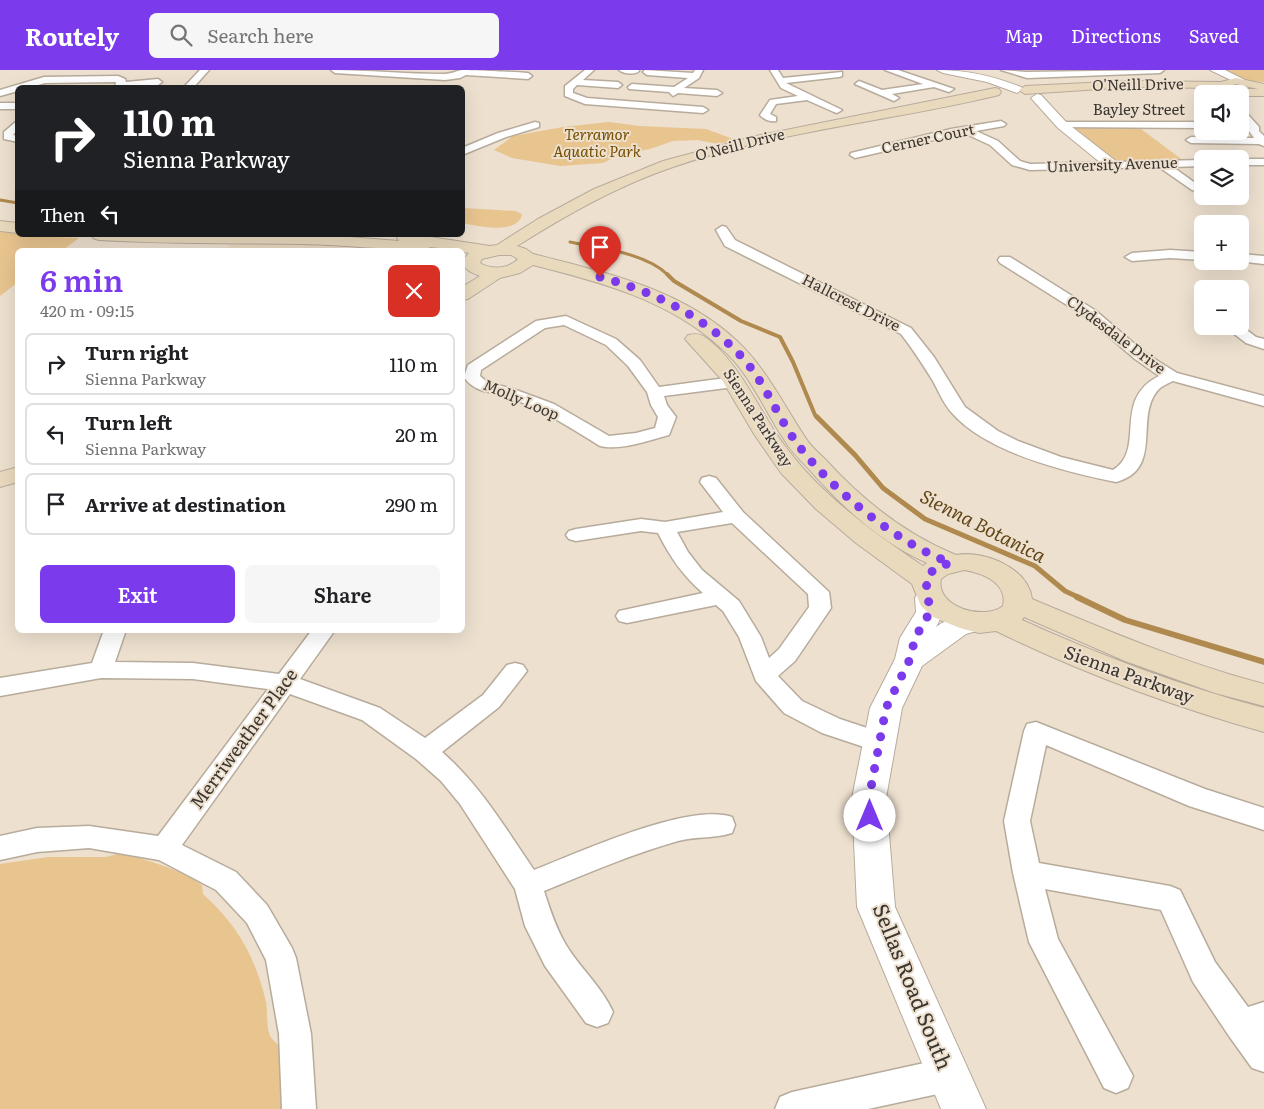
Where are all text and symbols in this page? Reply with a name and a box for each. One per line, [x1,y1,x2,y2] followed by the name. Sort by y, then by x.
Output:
[149,13,499,58] search box
[25,18,119,53] text: Routely
[167,21,195,49] icon: search
[207,21,314,49] text: Search here
[1005,22,1043,49] text: Map
[1071,22,1161,49] text: Directions
[1189,22,1239,49] text: Saved
[1092,71,1184,96] street label: O'Neill Drive
[1194,85,1249,335] map controls
[1194,85,1249,140] button: sound
[123,95,215,147] text: 110 m
[1093,97,1185,120] street label: Bayley Street
[40,105,105,170] icon: right
[879,116,976,159] street label: Cerner Court
[692,121,787,166] street label: O'Neill Drive
[553,122,642,162] park label: Terramor Aquatic Park
[123,142,290,175] text: Sienna Parkway
[1046,150,1178,177] street label: University Avenue
[1194,150,1249,205] button: layers
[40,200,86,228] text: Then
[96,200,124,228] icon: left
[1194,215,1249,270] button: +
[579,226,621,277] pin
[586,233,614,261] icon: arrive
[40,257,124,301] text: 6 min
[388,265,440,317] button: close
[798,267,905,336] street label: Hallcrest Drive
[1194,280,1249,335] button: −
[1063,289,1171,379] street label: Clydesdale Drive
[40,298,134,322] text: 420 m · 09:15
[85,338,189,366] text: Turn right
[42,350,70,378] icon: right
[389,350,438,378] text: 110 m
[719,363,800,471] street label: Sienna Parkway
[85,366,206,390] text: Sienna Parkway
[480,372,563,425] street label: Molly Loop
[85,408,172,436] text: Turn left
[42,420,70,448] icon: left
[395,420,438,448] text: 20 m
[85,436,206,460] text: Sienna Parkway
[916,481,1051,569] water label: Sienna Botanica
[42,490,70,518] icon: arrive
[85,490,286,518] text: Arrive at destination
[385,490,438,518] text: 290 m
[40,565,235,623] button: Exit
[245,565,440,623] button: Share
[1061,638,1199,710] street label: Sienna Parkway
[182,662,303,814] street label: Merriweather Place
[843,789,895,841] position arrow
[867,898,962,1074] street label: Sellas Road South

